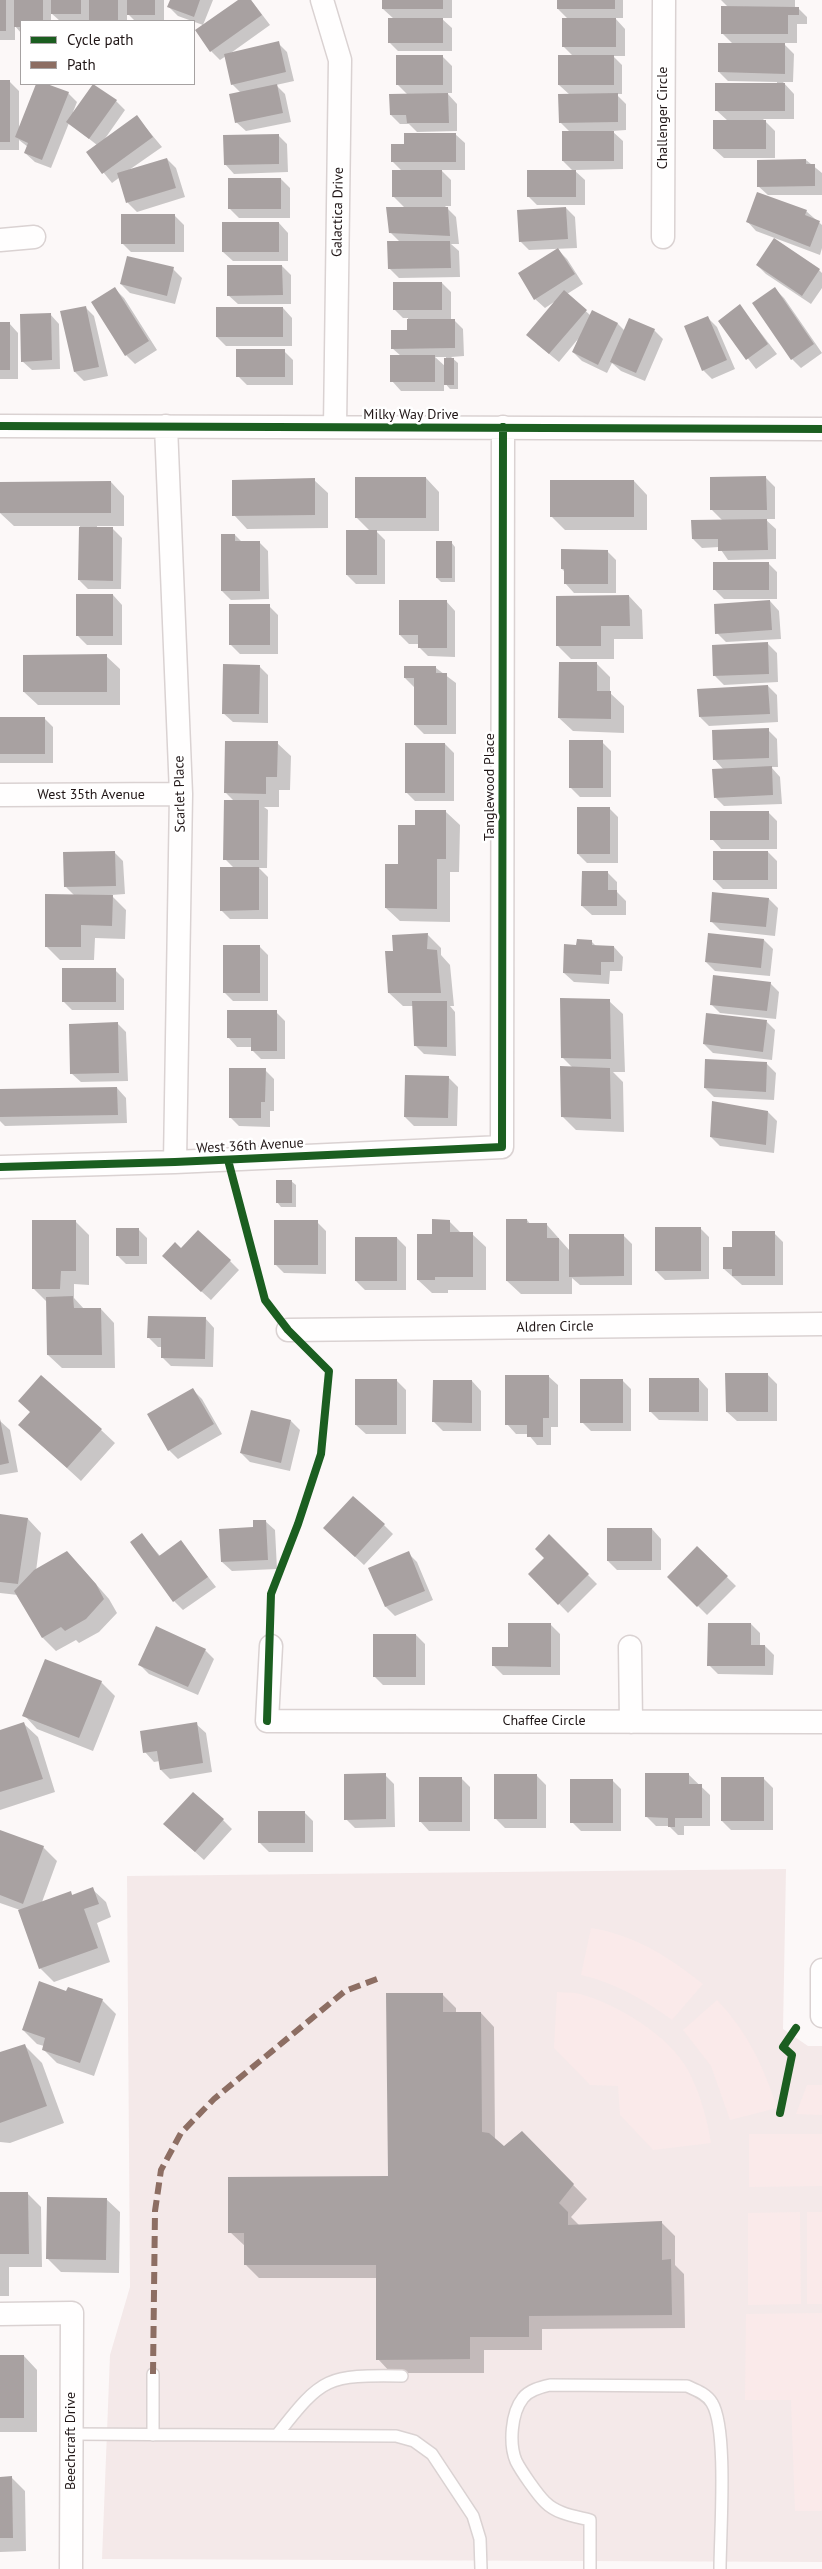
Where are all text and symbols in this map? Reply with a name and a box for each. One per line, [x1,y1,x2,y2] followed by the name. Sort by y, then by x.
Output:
[20,20,195,85] legend
[67,30,133,49] text: Cycle path
[67,55,96,74] text: Path
[655,67,671,169] street label: Challenger Circle
[329,167,347,257] street label: Galactica Drive
[363,407,459,423] street label: Milky Way Drive
[482,733,498,841] street label: Tanglewood Place
[171,755,189,833] street label: Scarlet Place
[37,787,145,803] street label: West 35th Avenue
[196,1135,304,1157] street label: West 36th Avenue
[516,1318,594,1336] street label: Aldren Circle
[502,1713,586,1729] street label: Chaffee Circle
[63,2392,79,2490] street label: Beechcraft Drive

